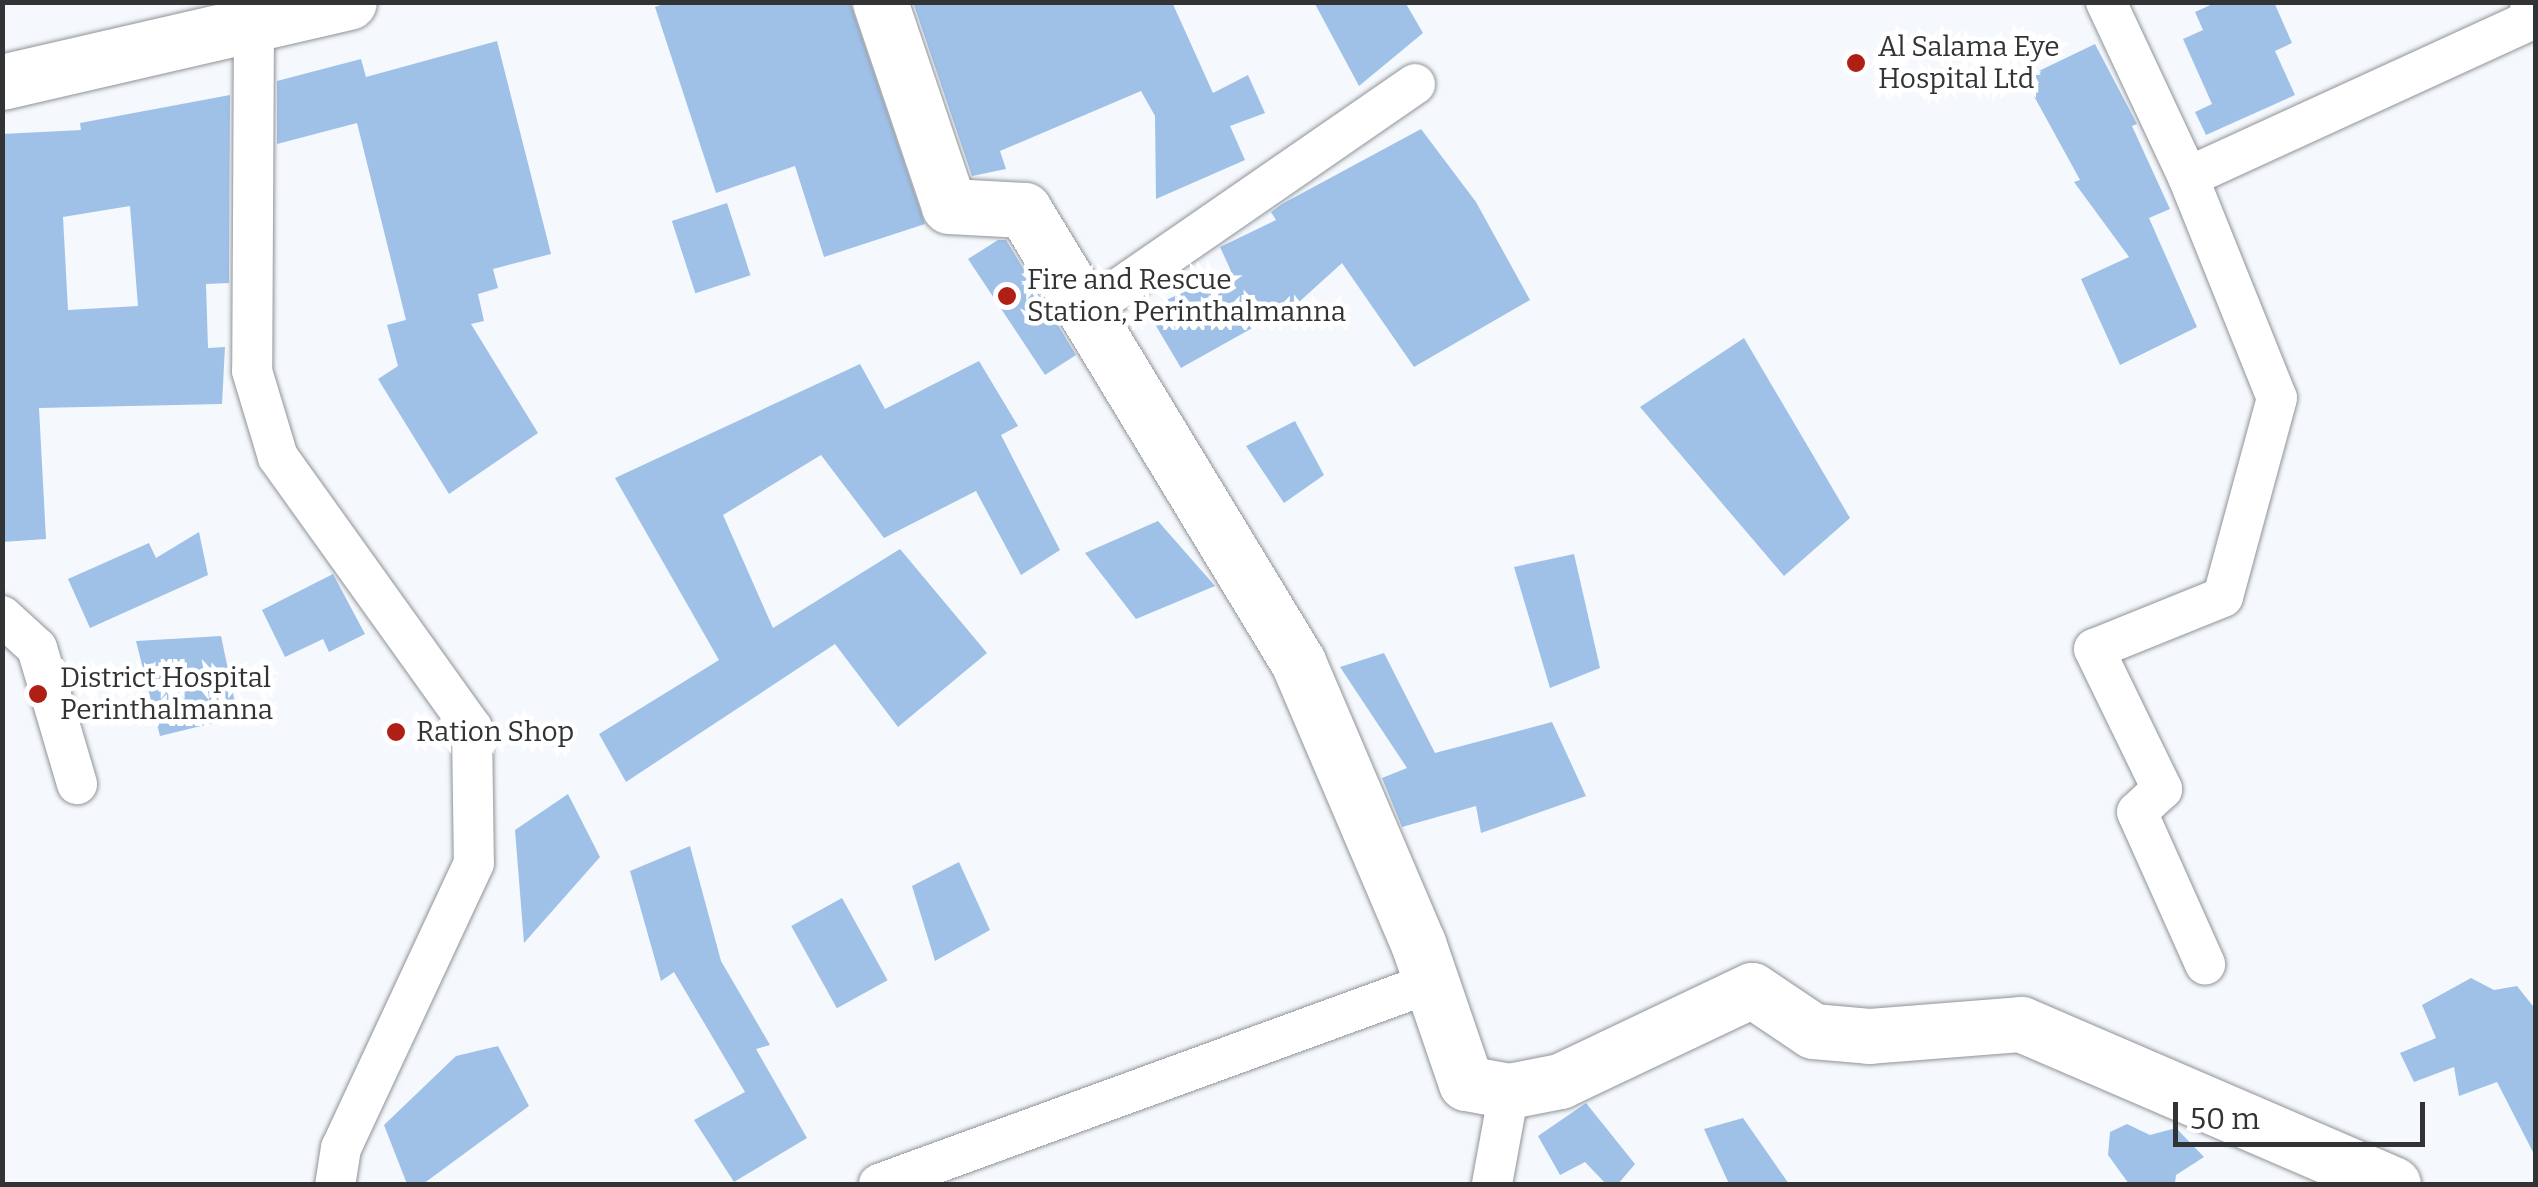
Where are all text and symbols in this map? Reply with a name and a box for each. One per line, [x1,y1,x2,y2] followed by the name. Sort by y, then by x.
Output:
[1878,30,2059,96] place label: Al Salama Eye Hospital Ltd
[1843,50,1869,76] marker: Al Salama Eye Hospital Ltd
[1027,263,1346,329] place label: Fire and Rescue Station, Perinthalmanna
[996,285,1018,307] marker: Fire and Rescue Station, Perinthalmanna
[60,661,273,727] place label: District Hospital Perinthalmanna
[25,681,51,707] marker: District Hospital Perinthalmanna
[416,715,574,749] place label: Ration Shop
[385,721,407,743] marker: Ration Shop
[2178,1082,2430,1144] scale bar
[2190,1101,2260,1137] text: 50 m

